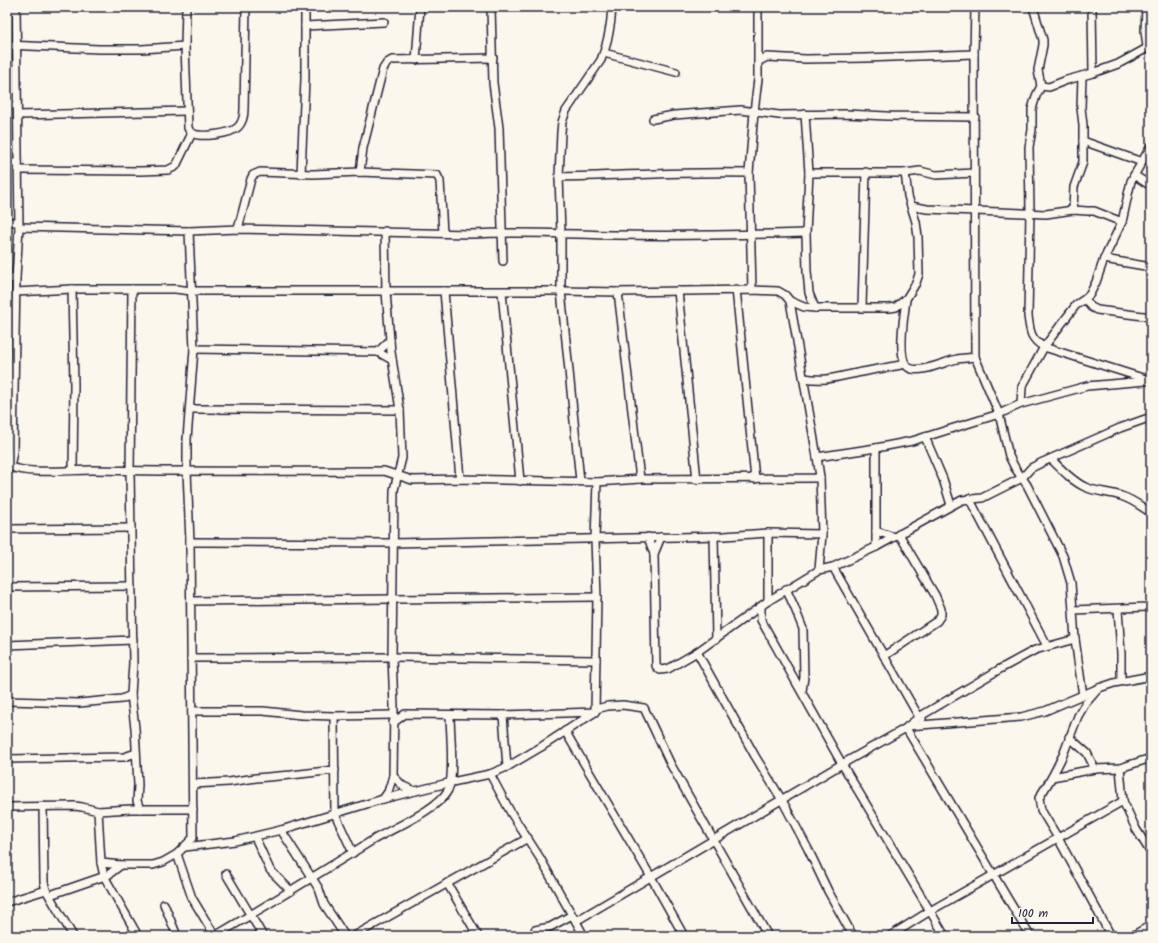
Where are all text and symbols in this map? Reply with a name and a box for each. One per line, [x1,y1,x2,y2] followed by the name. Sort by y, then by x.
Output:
[1012,899,1093,925] scale bar
[1018,904,1049,923] text: 100 m

